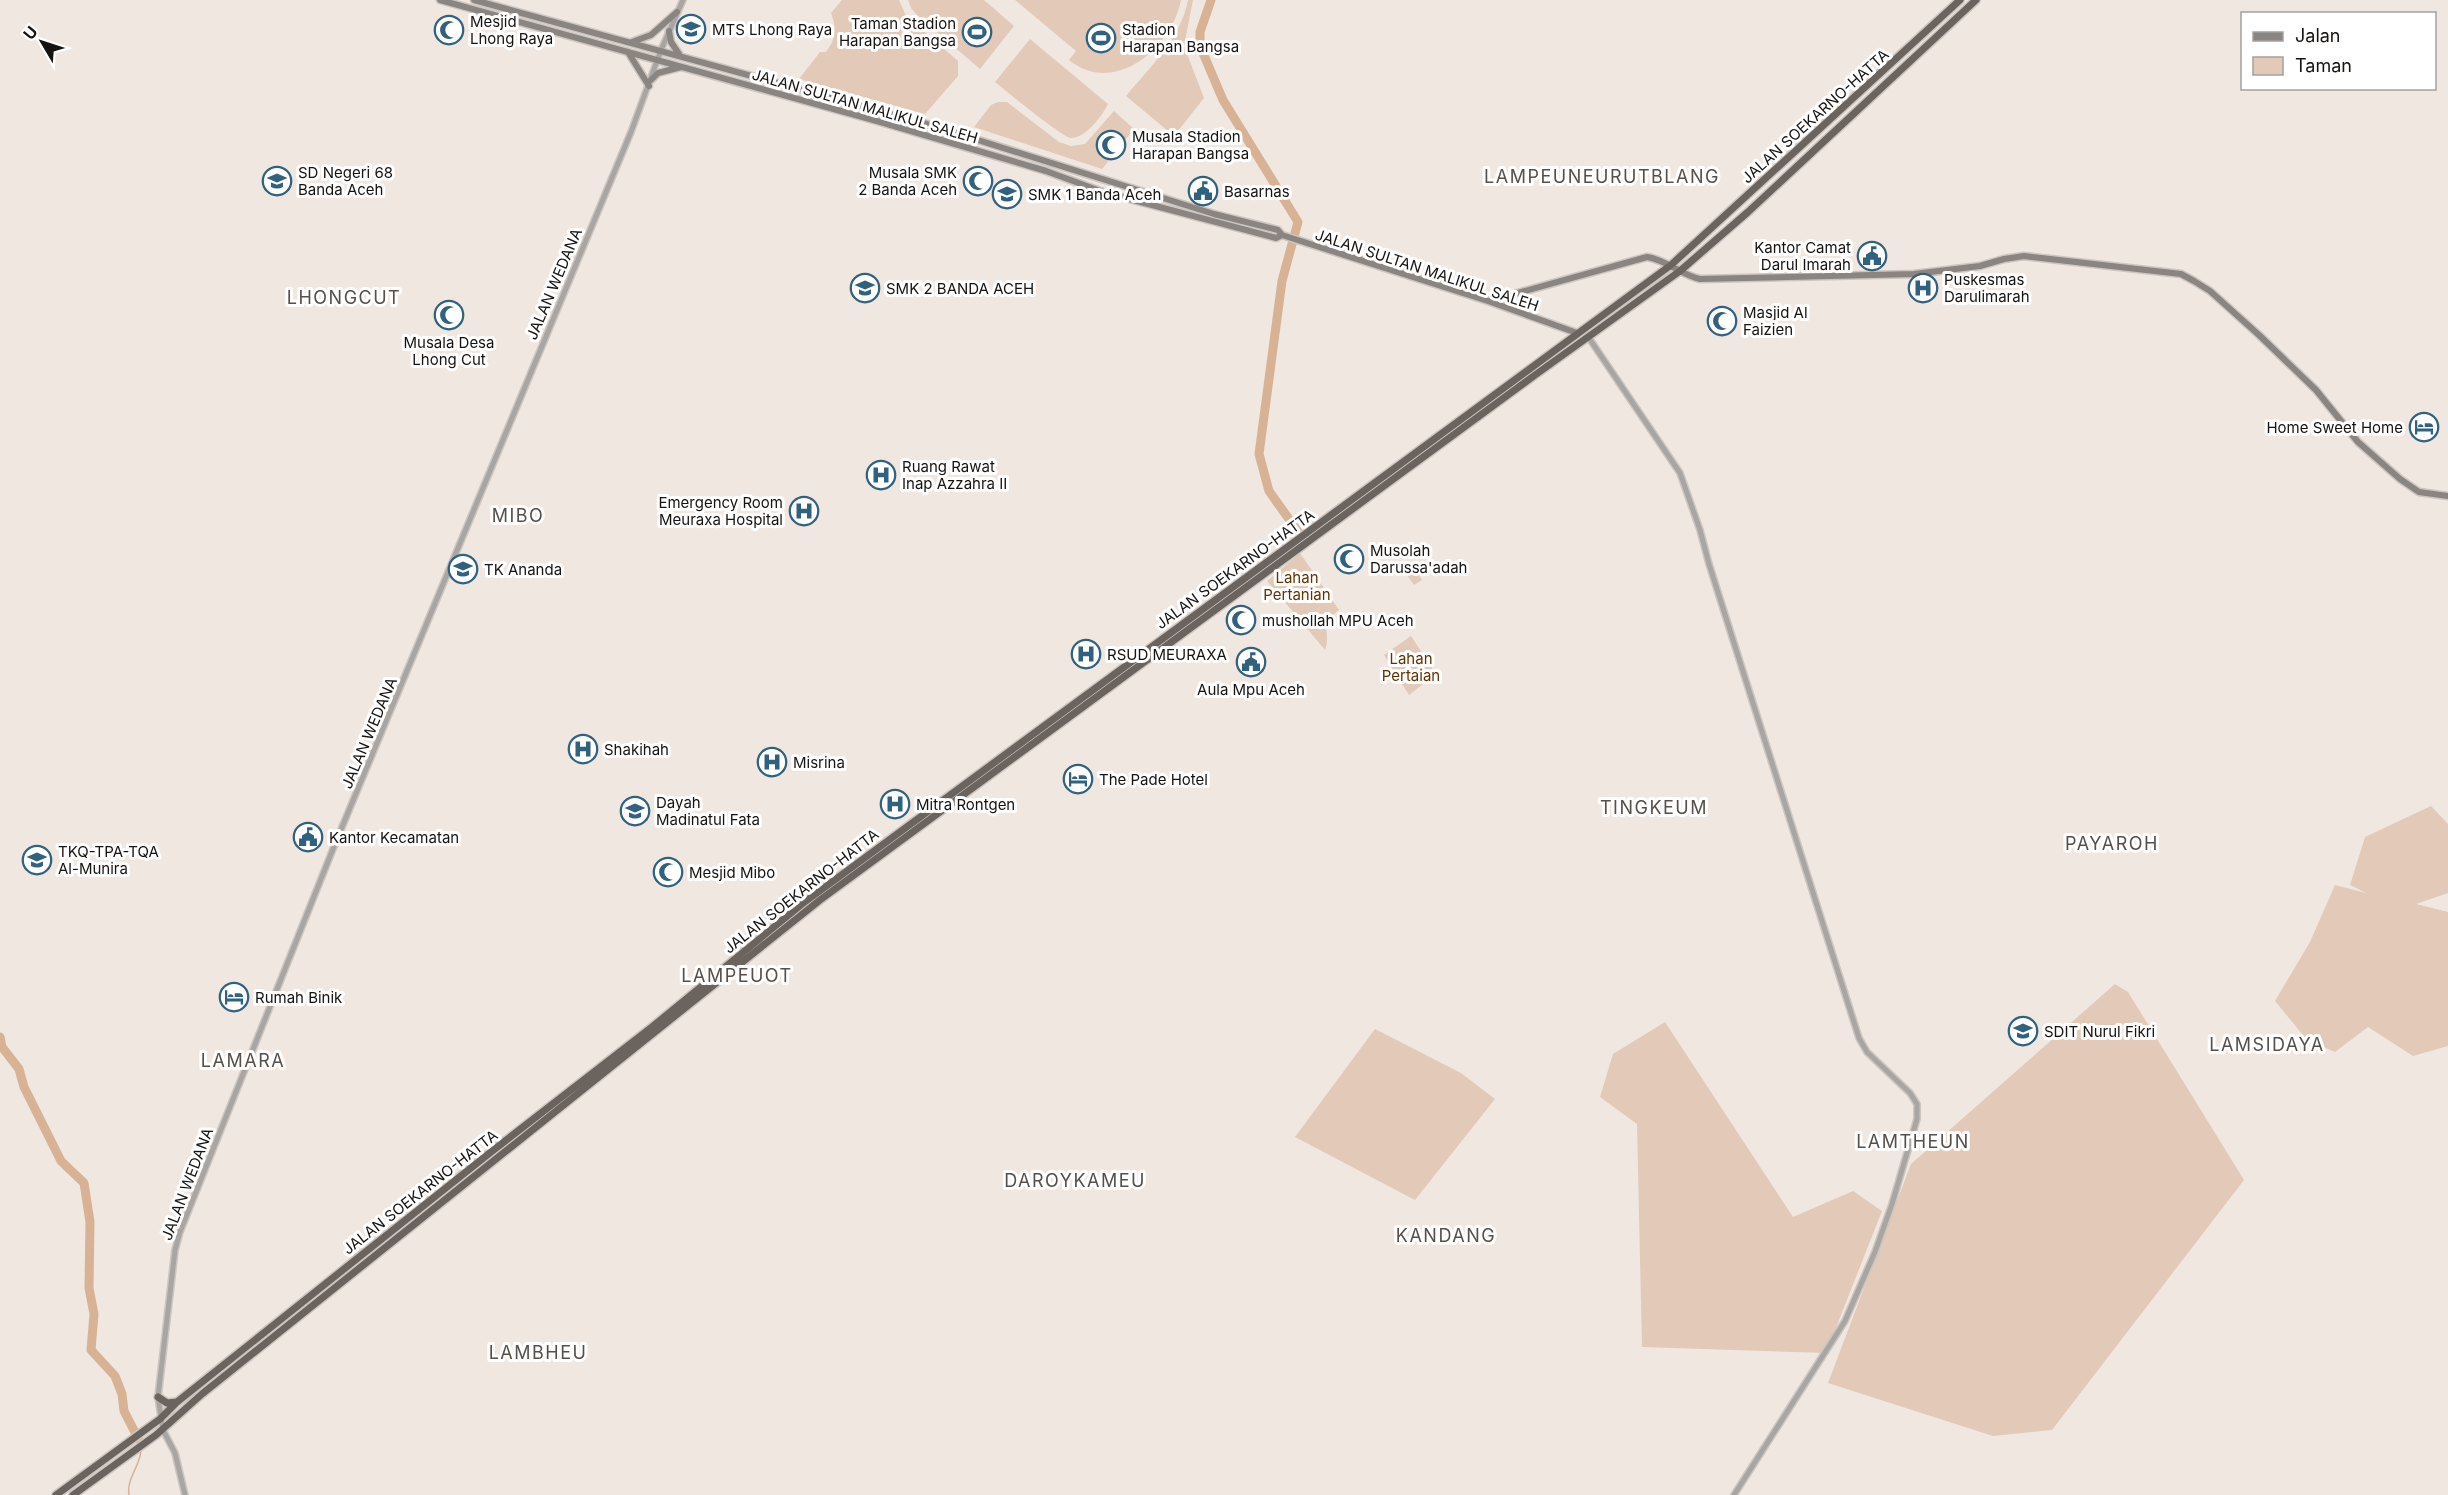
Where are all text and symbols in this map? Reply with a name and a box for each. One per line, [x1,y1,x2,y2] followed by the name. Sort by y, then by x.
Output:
[12,12,72,72] north arrow
[470,12,553,48] place label: Mesjid Lhong Raya
[2241,12,2436,90] legend
[675,13,707,45] school or university icon: MTS Lhong Raya
[433,14,465,46] mosque icon: Mesjid Lhong Raya
[839,14,956,50] place label: Taman Stadion Harapan Bangsa
[961,16,993,48] sports icon: Taman Stadion Harapan Bangsa
[712,20,832,39] place label: MTS Lhong Raya
[1122,20,1239,56] place label: Stadion Harapan Bangsa
[19,22,42,43] text: U
[1085,22,1117,54] sports icon: Stadion Harapan Bangsa
[2295,25,2340,46] text: Jalan
[1737,45,1893,187] street label: JALAN SOEKARNO-HATTA
[2295,55,2352,76] text: Taman
[750,65,980,147] street label: JALAN SULTAN MALIKUL SALEH
[1132,127,1249,163] place label: Musala Stadion Harapan Bangsa
[1095,129,1127,161] mosque icon: Musala Stadion Harapan Bangsa
[298,163,393,199] place label: SD Negeri 68 Banda Aceh
[858,163,957,199] place label: Musala SMK 2 Banda Aceh
[261,165,293,197] school or university icon: SD Negeri 68 Banda Aceh
[962,165,994,197] mosque icon: Musala SMK 2 Banda Aceh
[1484,166,1720,187] district label: LAMPEUNEURUTBLANG
[1187,175,1219,207] public building icon: Basarnas
[991,178,1023,210] school or university icon: SMK 1 Banda Aceh
[1224,182,1290,201] place label: Basarnas
[1028,185,1161,204] place label: SMK 1 Banda Aceh
[522,225,586,343] street label: JALAN WEDANA
[1313,225,1541,315] street label: JALAN SULTAN MALIKUL SALEH
[1754,238,1851,274] place label: Kantor Camat Darul Imarah
[1856,240,1888,272] public building icon: Kantor Camat Darul Imarah
[1944,270,2030,306] place label: Puskesmas Darulimarah
[849,272,881,304] school or university icon: SMK 2 BANDA ACEH
[1907,272,1939,304] hospital icon: Puskesmas Darulimarah
[886,279,1034,298] place label: SMK 2 BANDA ACEH
[287,287,401,308] district label: LHONGCUT
[433,299,465,331] mosque icon: Musala Desa Lhong Cut
[1743,303,1808,339] place label: Masjid Al Faizien
[1706,305,1738,337] mosque icon: Masjid Al Faizien
[404,333,494,369] place label: Musala Desa Lhong Cut
[2408,411,2440,443] hotel icon: Home Sweet Home
[2266,418,2403,437] place label: Home Sweet Home
[902,457,1007,493] place label: Ruang Rawat Inap Azzahra II
[865,459,897,491] hospital icon: Ruang Rawat Inap Azzahra II
[658,493,783,529] place label: Emergency Room Meuraxa Hospital
[788,495,820,527] hospital icon: Emergency Room Meuraxa Hospital
[492,505,544,526] district label: MIBO
[1152,505,1318,633] street label: JALAN SOEKARNO-HATTA
[1370,541,1467,577] place label: Musolah Darussa'adah
[1333,543,1365,575] mosque icon: Musolah Darussa'adah
[447,553,479,585] school or university icon: TK Ananda
[484,560,562,579] place label: TK Ananda
[1263,568,1331,604] park label: Lahan Pertanian
[1225,604,1257,636] mosque icon: mushollah MPU Aceh
[1262,611,1414,630] place label: mushollah MPU Aceh
[1070,638,1102,670] hospital icon: RSUD MEURAXA
[1107,645,1227,664] place label: RSUD MEURAXA
[1235,646,1267,678] public building icon: Aula Mpu Aceh
[1382,649,1440,685] park label: Lahan Pertaian
[337,674,401,792] street label: JALAN WEDANA
[1197,680,1305,699] place label: Aula Mpu Aceh
[567,733,599,765] hospital icon: Shakihah
[604,740,669,759] place label: Shakihah
[756,746,788,778] hospital icon: Misrina
[793,753,845,772] place label: Misrina
[1062,763,1094,795] hotel icon: The Pade Hotel
[1099,770,1208,789] place label: The Pade Hotel
[879,788,911,820] hospital icon: Mitra Rontgen
[656,793,760,829] place label: Dayah Madinatul Fata
[619,795,651,827] school or university icon: Dayah Madinatul Fata
[916,795,1015,814] place label: Mitra Rontgen
[1600,797,1708,818] district label: TINGKEUM
[292,821,324,853] public building icon: Kantor Kecamatan
[720,825,882,957] street label: JALAN SOEKARNO-HATTA
[329,828,459,847] place label: Kantor Kecamatan
[2065,833,2159,854] district label: PAYAROH
[58,842,159,878] place label: TKQ-TPA-TQA Al-Munira
[21,844,53,876] school or university icon: TKQ-TPA-TQA Al-Munira
[652,856,684,888] mosque icon: Mesjid Mibo
[689,863,775,882] place label: Mesjid Mibo
[681,965,793,986] district label: LAMPEUOT
[218,981,250,1013] hotel icon: Rumah Binik
[255,988,343,1007] place label: Rumah Binik
[2007,1015,2039,1047] school or university icon: SDIT Nurul Fikri
[2044,1022,2155,1041] place label: SDIT Nurul Fikri
[2209,1034,2325,1055] district label: LAMSIDAYA
[201,1050,285,1071] district label: LAMARA
[157,1125,217,1243] street label: JALAN WEDANA
[339,1126,501,1258] street label: JALAN SOEKARNO-HATTA
[1856,1131,1970,1152] district label: LAMTHEUN
[1004,1170,1146,1191] district label: DAROYKAMEU
[1396,1225,1496,1246] district label: KANDANG
[489,1342,587,1363] district label: LAMBHEU

